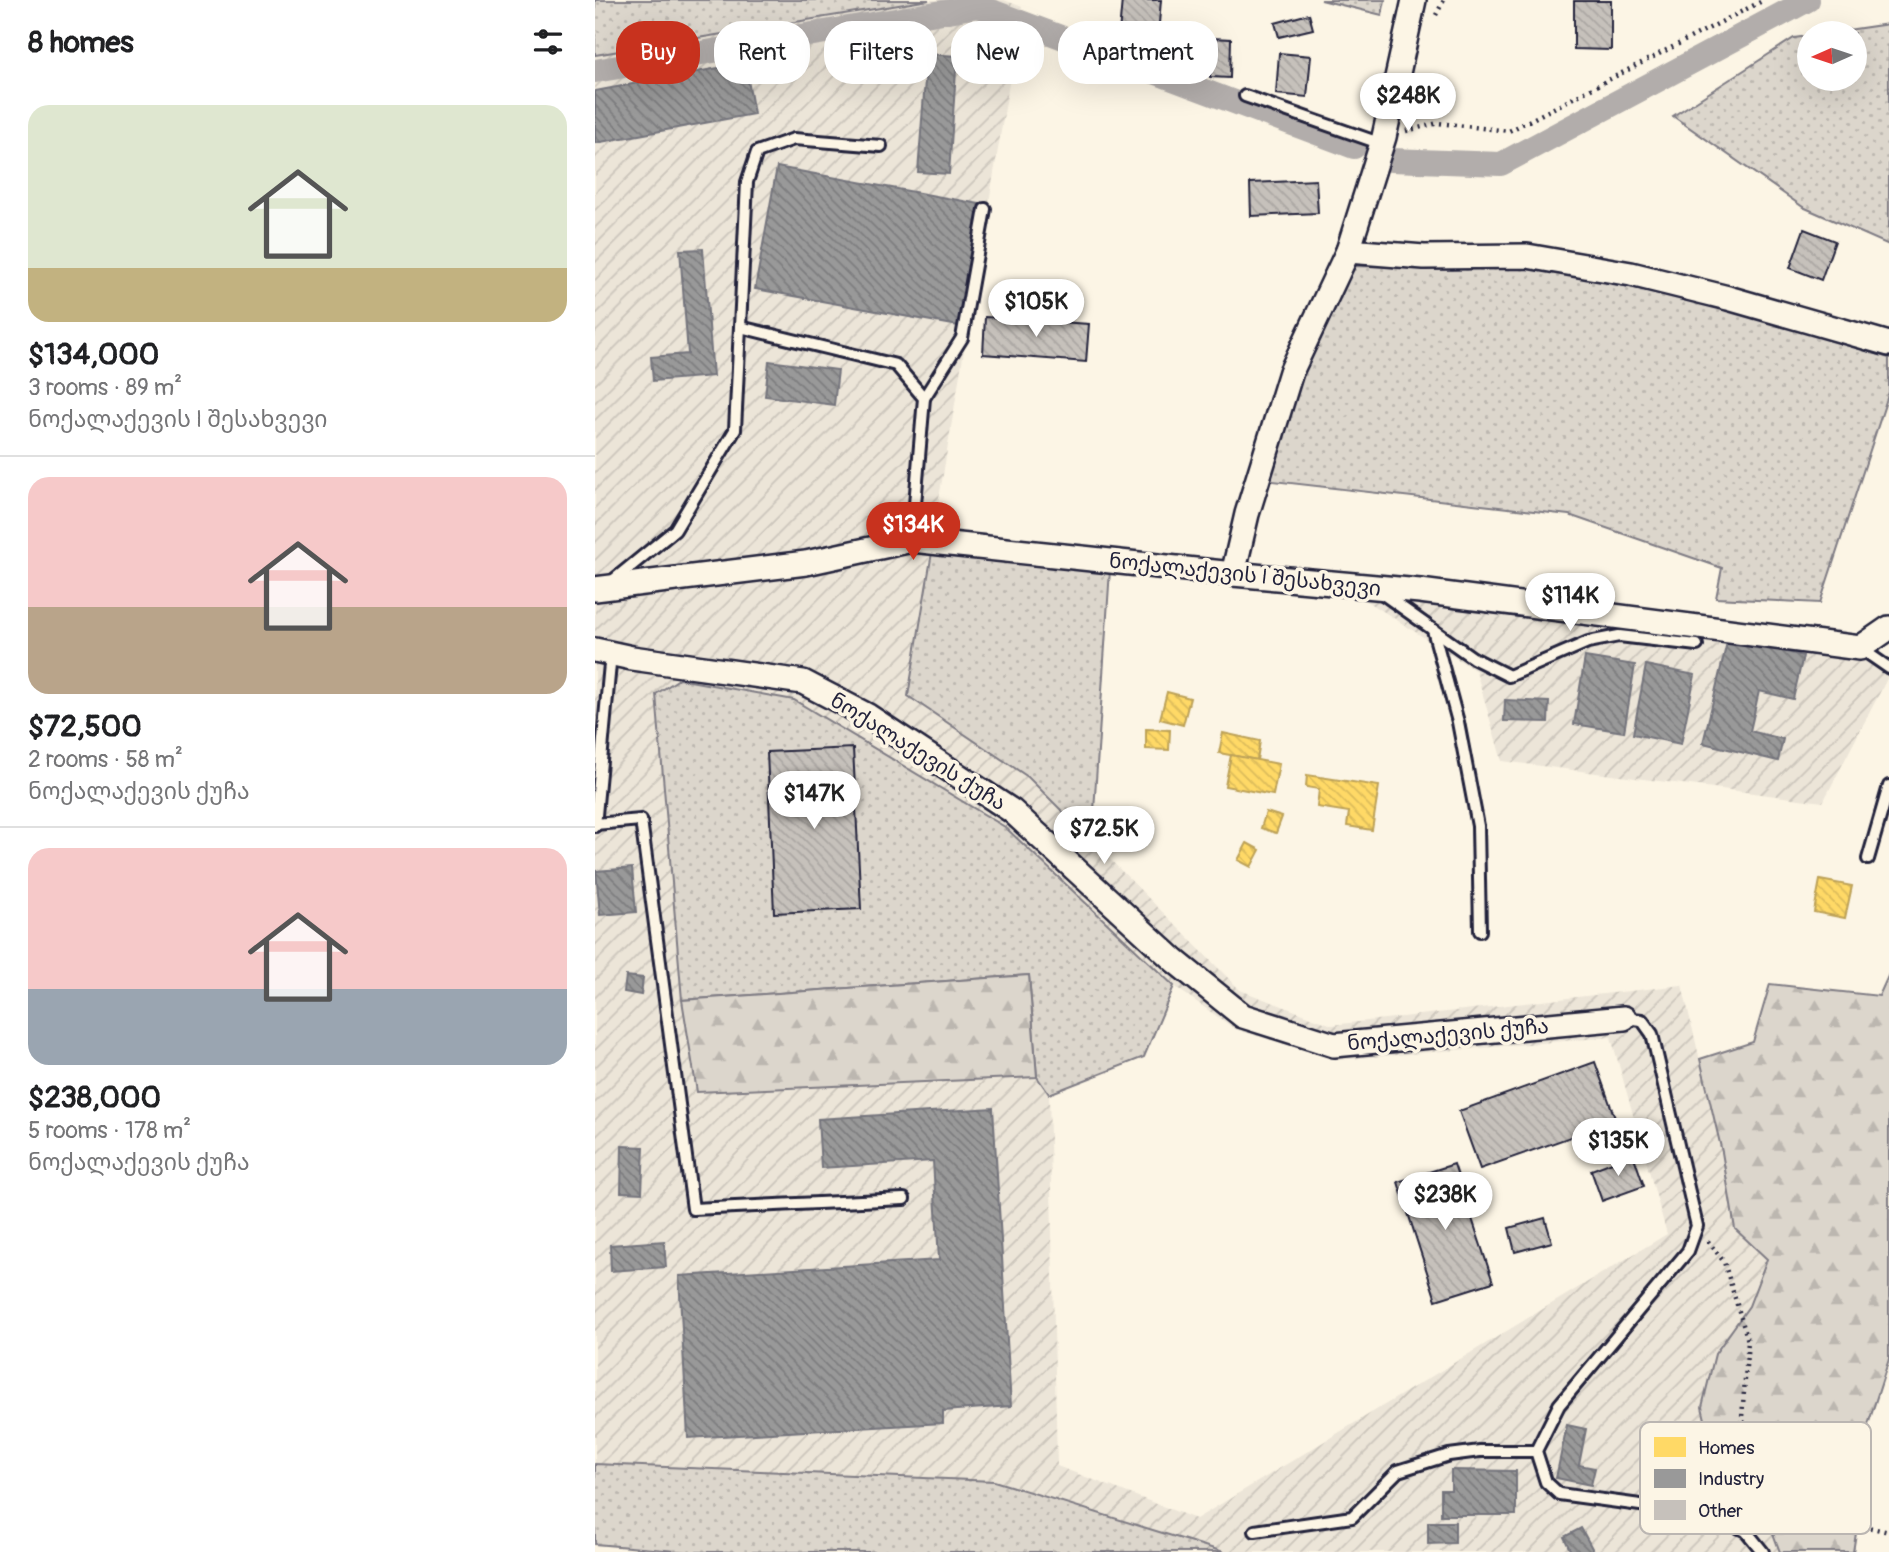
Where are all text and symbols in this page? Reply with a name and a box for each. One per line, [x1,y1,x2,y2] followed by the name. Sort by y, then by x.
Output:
[616,21,700,84] chip: Buy
[714,21,810,84] chip: Rent
[824,21,937,84] chip: Filters
[951,21,1044,84] chip: New
[1058,21,1218,84] chip: Apartment
[1797,21,1867,91] north arrow
[1797,21,1867,91] map controls
[529,23,567,61] icon: filters
[28,24,134,61] text: 8 homes
[1359,74,1457,133] pin: $248K
[1376,81,1440,110] text: $248K
[235,151,361,277] icon: home
[987,280,1085,339] pin: $105K
[1004,287,1068,316] text: $105K
[28,336,159,373] text: $134,000
[28,373,182,402] text: 3 rooms · 89 m²
[28,405,328,434] text: ნოქალაქევის I შესახვევი
[864,503,962,562] pin: $134K
[882,510,944,539] text: $134K
[235,523,361,649] icon: home
[1108,547,1382,603] street label: ნოქალაქევის I შესახვევი
[1521,574,1619,633] pin: $114K
[1541,581,1599,610] text: $114K
[825,687,1011,817] street label: ნოქალაქევის ქუჩა
[28,708,142,745] text: $72,500
[28,745,183,774] text: 2 rooms · 58 m²
[765,772,863,831] pin: $147K
[28,777,250,806] text: ნოქალაქევის ქუჩა
[784,779,844,808] text: $147K
[1047,806,1161,866] pin: $72.5K
[1070,814,1138,843] text: $72.5K
[235,894,361,1020] icon: home
[1346,1013,1550,1057] street label: ნოქალაქევის ქუჩა
[28,1079,161,1116] text: $238,000
[28,1116,191,1145] text: 5 rooms · 178 m²
[1569,1118,1667,1178] pin: $135K
[1588,1126,1648,1155] text: $135K
[28,1148,250,1177] text: ნოქალაქევის ქუჩა
[1396,1172,1494,1232] pin: $238K
[1414,1180,1476,1209] text: $238K
[1640,1422,1871,1534] legend
[1698,1436,1755,1460] text: Homes
[1698,1467,1764,1491] text: Industry
[1698,1499,1743,1523] text: Other

